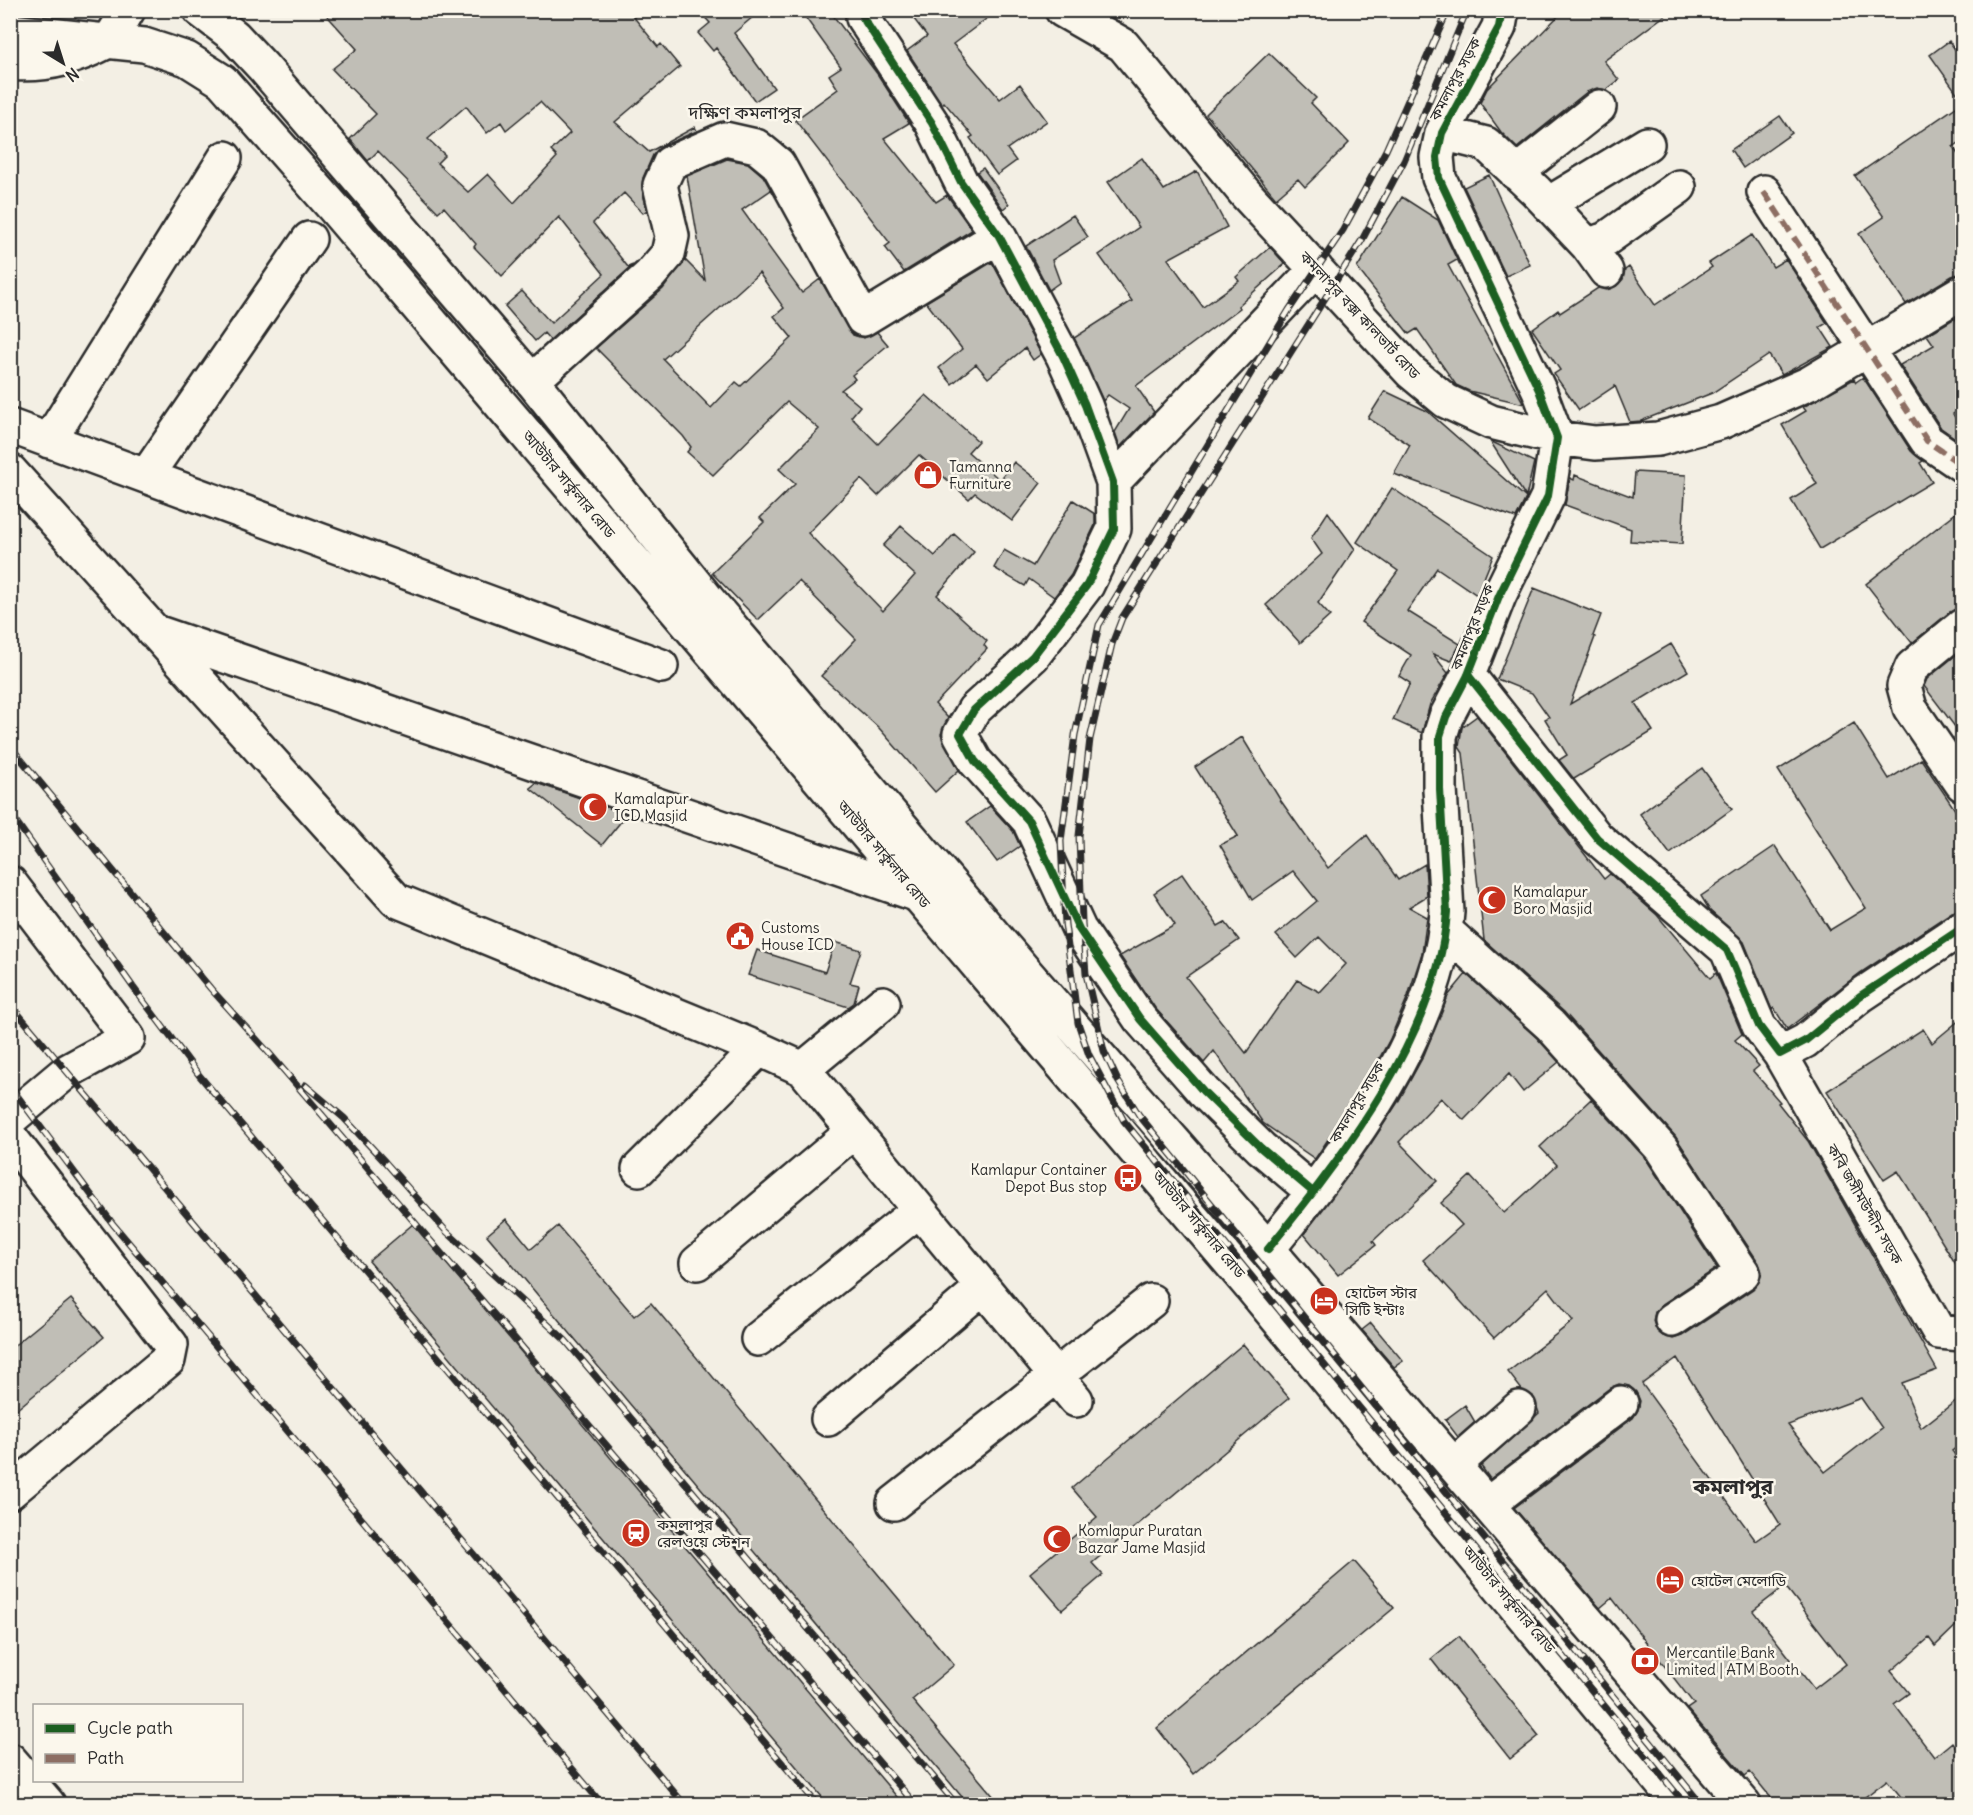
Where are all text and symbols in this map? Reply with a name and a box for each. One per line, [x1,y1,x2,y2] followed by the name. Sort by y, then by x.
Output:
[33,33,93,93] north arrow
[1425,33,1485,125] street label: কমলাপুর সড়ক
[62,64,83,86] text: N
[688,101,802,124] district label: দক্ষিণ কমলাপুর
[1295,246,1424,383] street label: কমলাপুর বক্স কালভার্ট রোড
[518,426,620,542] street label: আউটার সার্কুলার রোড
[949,457,1013,493] place label: Tamanna Furniture
[912,459,944,491] shop icon: Tamanna Furniture
[1446,580,1498,674] street label: কমলাপুর সড়ক
[614,789,689,825] place label: Kamalapur ICD Masjid
[577,791,609,823] mosque icon: Kamalapur ICD Masjid
[833,796,935,912] street label: আউটার সার্কুলার রোড
[1513,882,1592,918] place label: Kamalapur Boro Masjid
[1476,884,1508,916] mosque icon: Kamalapur Boro Masjid
[761,918,834,954] place label: Customs House ICD
[724,920,756,952] public building icon: Customs House ICD
[1325,1057,1389,1147] street label: কমলাপুর সড়ক
[1822,1140,1908,1268] street label: কবি জসীমউদ্দীন সড়ক
[971,1160,1107,1196] place label: Kamlapur Container Depot Bus stop
[1112,1162,1144,1194] bus stop icon: Kamlapur Container Depot Bus stop
[1148,1166,1250,1282] street label: আউটার সার্কুলার রোড
[1344,1283,1418,1319] place label: হোটেল স্টার সিটি ইন্টাঃ
[1308,1285,1340,1317] hotel icon: হোটেল স্টার সিটি ইন্টাঃ
[1692,1473,1773,1500] district label: কমলাপুর
[656,1515,751,1551] place label: কমলাপুর রেলওয়ে স্টেশন
[620,1517,652,1549] station icon: কমলাপুর রেলওয়ে স্টেশন
[1078,1521,1206,1557] place label: Komlapur Puratan Bazar Jame Masjid
[1041,1523,1073,1555] mosque icon: Komlapur Puratan Bazar Jame Masjid
[1458,1541,1560,1657] street label: আউটার সার্কুলার রোড
[1654,1564,1686,1596] hotel icon: হোটেল মেলোডি
[1691,1571,1787,1590] place label: হোটেল মেলোডি
[1666,1643,1799,1679] place label: Mercantile Bank Limited | ATM Booth
[1629,1645,1661,1677] bank icon: Mercantile Bank Limited | ATM Booth
[33,1704,243,1782] legend
[87,1716,173,1739] text: Cycle path
[87,1746,124,1769] text: Path

